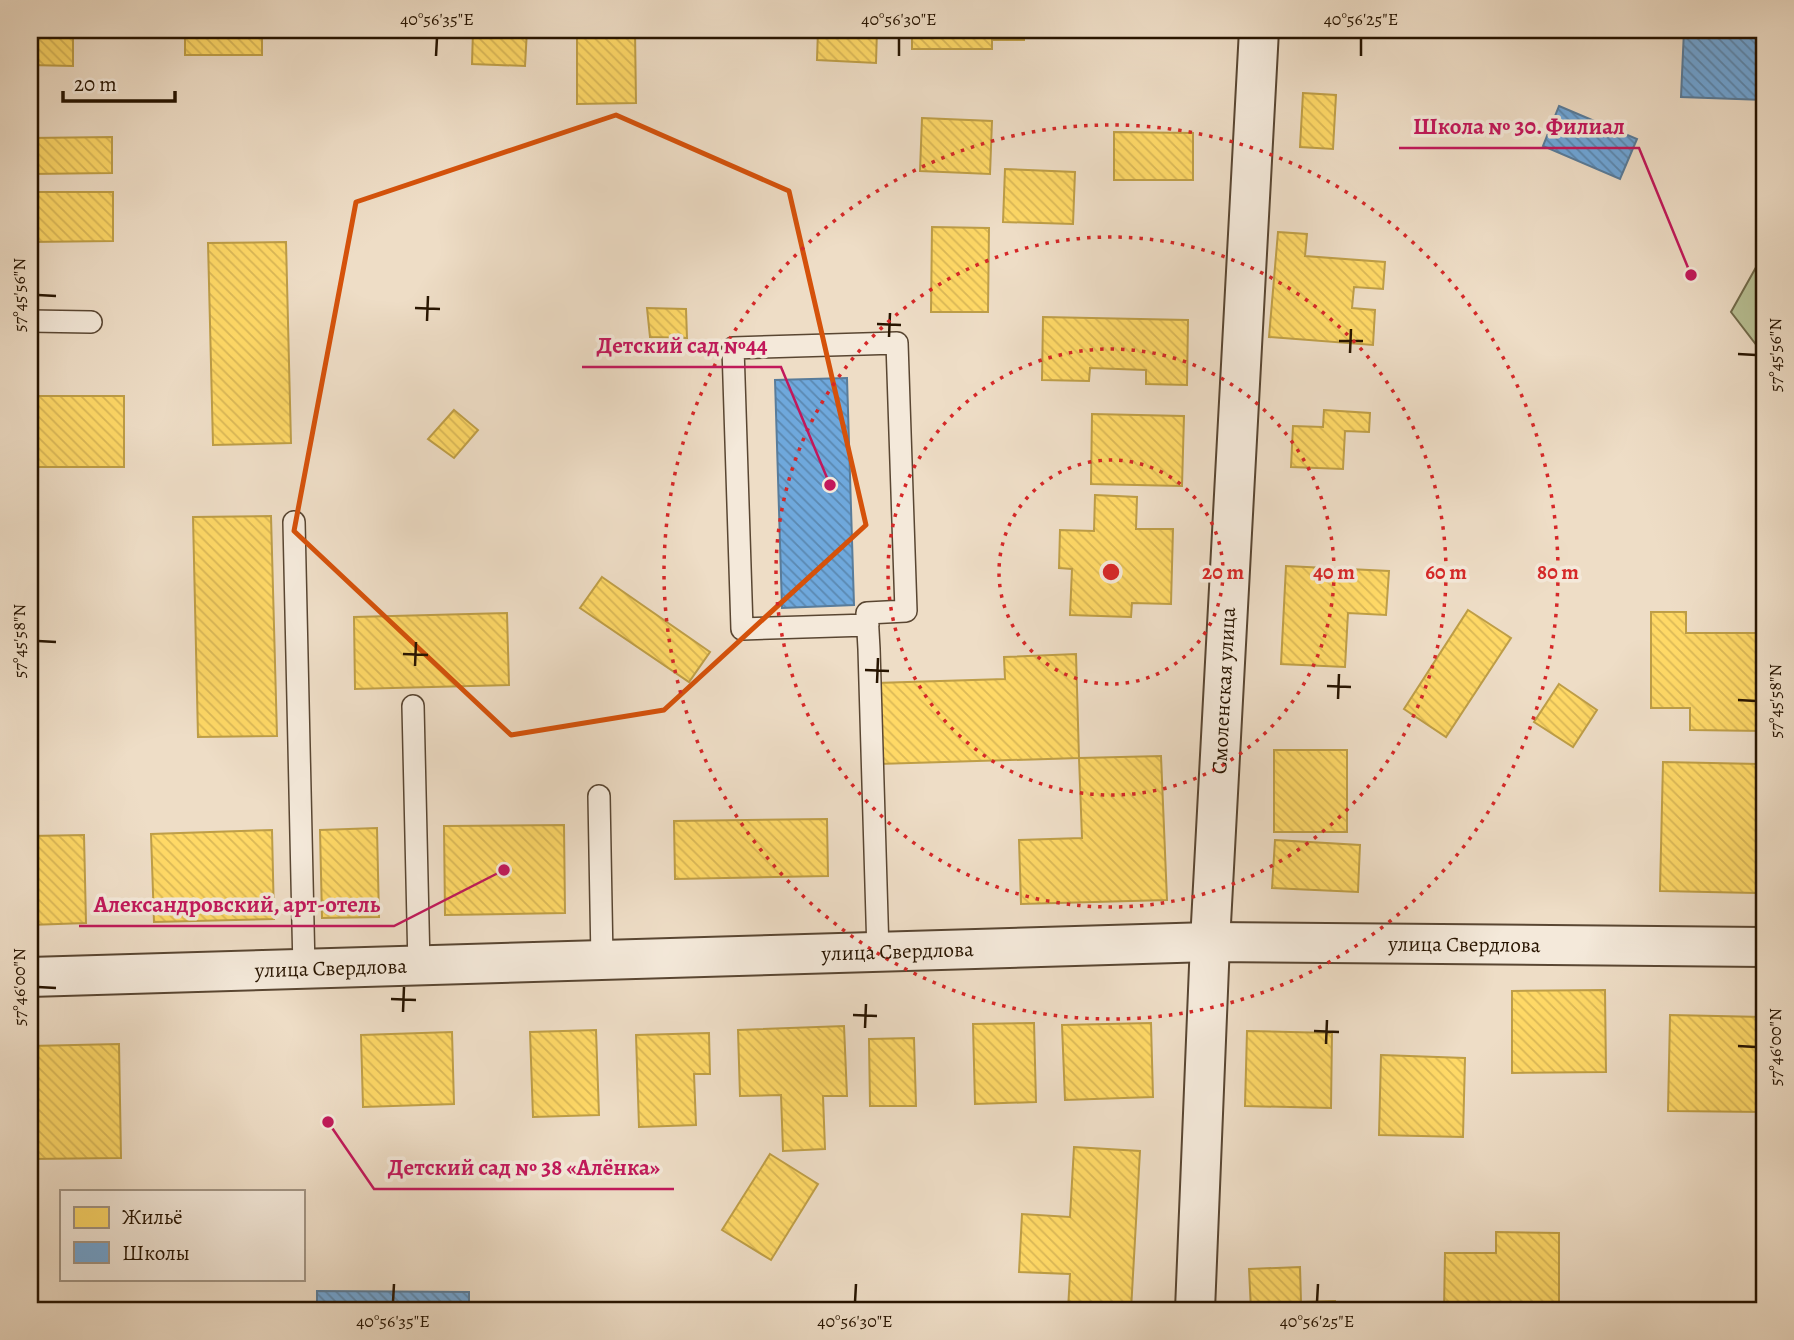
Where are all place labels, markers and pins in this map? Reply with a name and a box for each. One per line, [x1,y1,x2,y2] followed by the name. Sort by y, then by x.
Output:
[1399,104,1639,148] callout: Школа № 30. Филиал
[582,323,781,367] callout: Детский сад №44
[1099,560,1123,584] centre of rings
[79,882,394,926] callout: Александровский, арт-отель
[374,1145,674,1189] callout: Детский сад № 38 «Алёнка»

